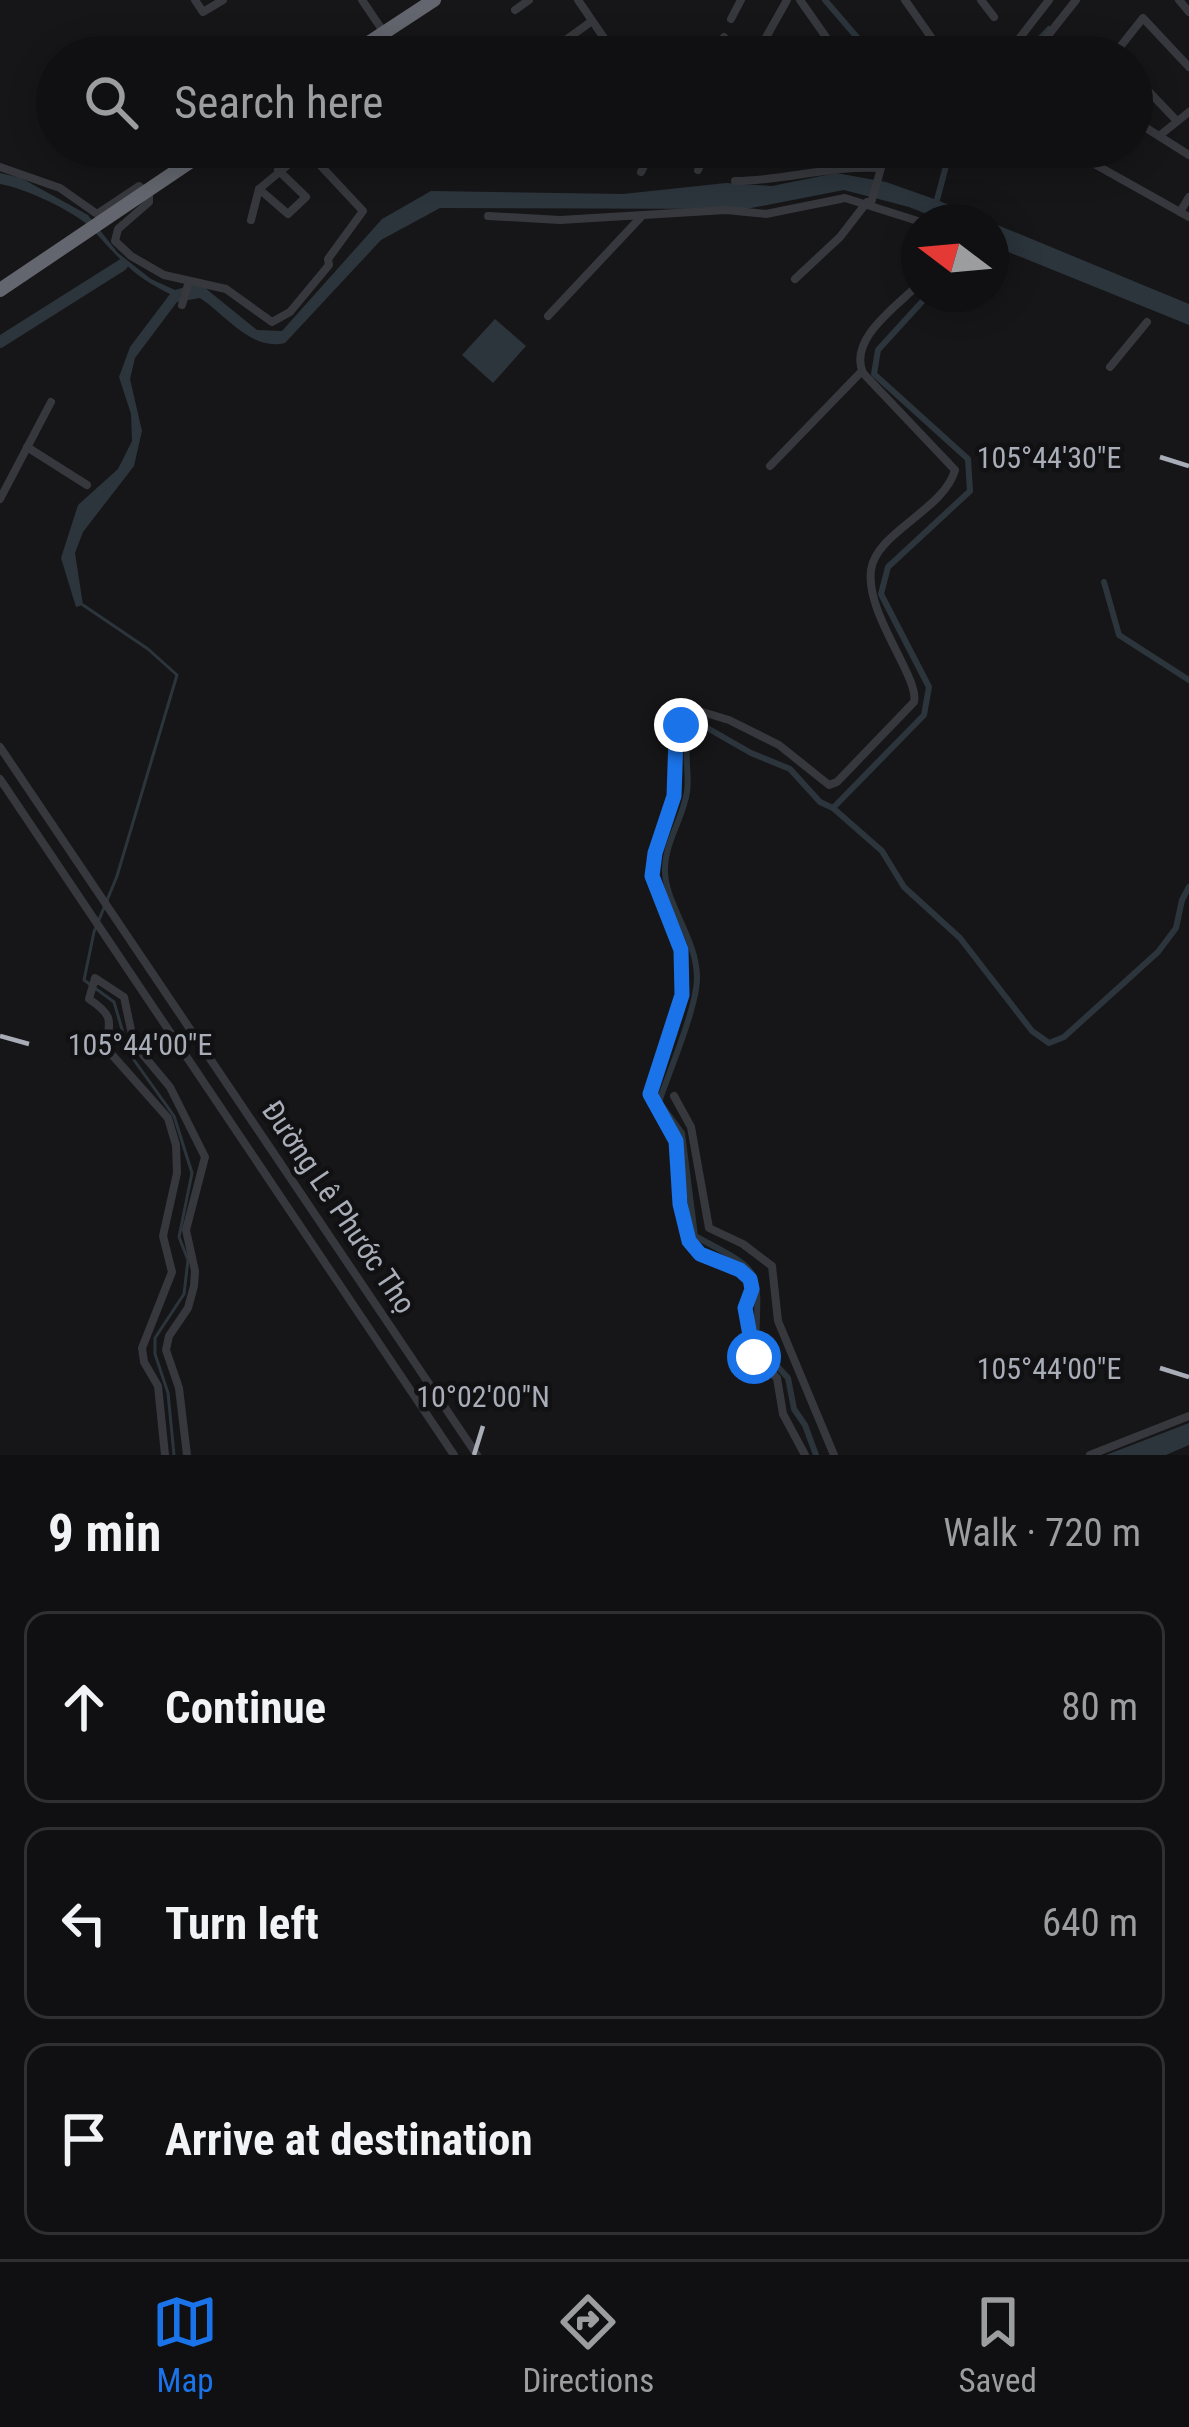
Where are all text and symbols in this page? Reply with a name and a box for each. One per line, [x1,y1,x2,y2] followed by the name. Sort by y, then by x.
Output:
[36,36,1153,168] search box
[78,69,144,135] icon: search
[174,76,383,129] text: Search here
[901,204,1009,312] north arrow
[977,440,1121,475] text: 105°44'30"E
[654,698,708,752] route end
[68,1027,212,1062] text: 105°44'00"E
[255,1094,423,1320] street label: Đường Lê Phước Thọ
[727,1330,781,1384] route start
[977,1351,1121,1386] text: 105°44'00"E
[416,1379,550,1414] text: 10°02'00"N
[48,1504,161,1563] text: 9 min
[943,1510,1141,1556] text: Walk · 720 m
[51,1674,117,1740] icon: ahead
[165,1681,326,1734] text: Continue
[1061,1684,1138,1730] text: 80 m
[51,1890,117,1956] icon: left
[165,1897,319,1950] text: Turn left
[1042,1900,1138,1946] text: 640 m
[51,2106,117,2172] icon: arrive
[165,2113,533,2166] text: Arrive at destination
[152,2289,218,2400] tab: Map
[522,2289,654,2400] tab: Directions
[958,2289,1037,2400] tab: Saved

